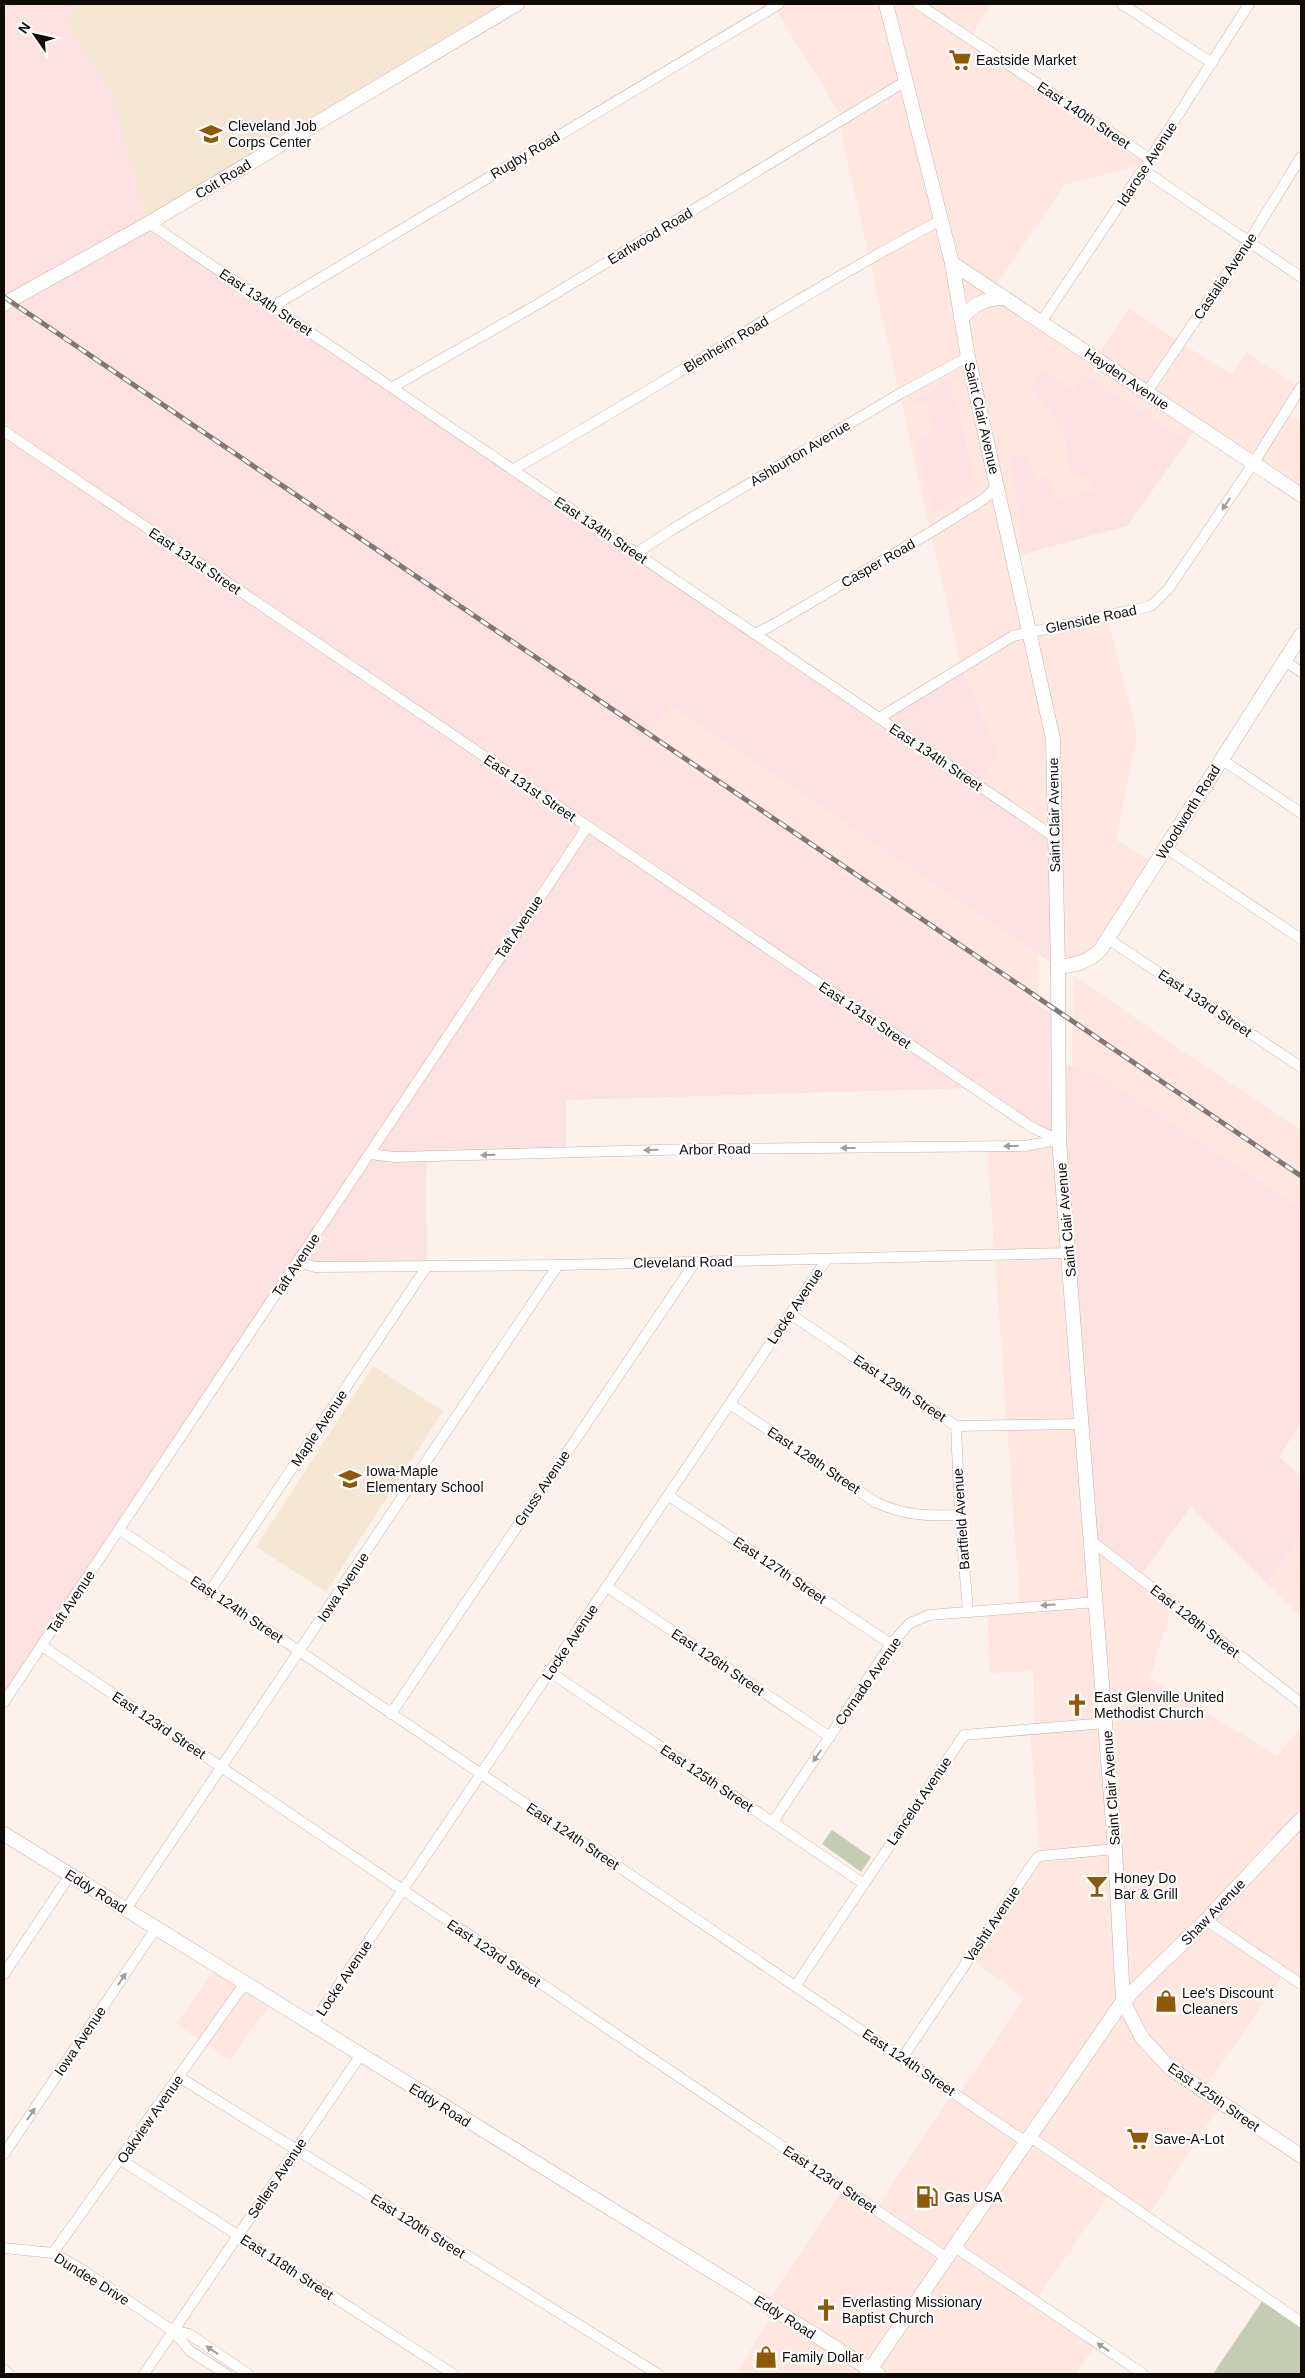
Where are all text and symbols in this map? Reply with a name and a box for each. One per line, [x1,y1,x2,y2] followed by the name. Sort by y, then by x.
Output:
[10,10,60,60] north arrow
[15,19,34,36] text: N
[947,47,973,73] supermarket icon: Eastside Market
[976,52,1076,68] place label: Eastside Market
[1035,78,1133,152] street label: East 140th Street
[228,118,317,150] place label: Cleveland Job Corps Center
[1114,119,1180,209] street label: Idarose Avenue
[198,121,224,147] school or university icon: Cleveland Job Corps Center
[488,128,562,182] street label: Rugby Road
[192,156,254,202] street label: Coit Road
[605,204,695,268] street label: Earlwood Road
[1190,230,1260,322] street label: Castalia Avenue
[217,265,315,339] street label: East 134th Street
[681,312,771,376] street label: Blenheim Road
[1082,345,1173,413] street label: Hayden Avenue
[961,360,1003,476] street label: Saint Clair Avenue
[747,417,853,489] street label: Ashburton Avenue
[552,493,650,567] street label: East 134th Street
[1221,497,1231,511] one-way arrow
[146,524,244,598] street label: East 131st Street
[838,535,918,591] street label: Casper Road
[1044,602,1138,636] street label: Glenside Road
[887,720,985,794] street label: East 134th Street
[481,751,579,825] street label: East 131st Street
[1045,757,1063,873] street label: Saint Clair Avenue
[1153,762,1223,862] street label: Woodworth Road
[492,892,546,962] street label: Taft Avenue
[1155,966,1255,1040] street label: East 133rd Street
[816,978,914,1052] street label: East 131st Street
[679,1140,751,1158] street label: Arbor Road
[1002,1142,1018,1150] one-way arrow
[840,1144,856,1152] one-way arrow
[642,1147,658,1155] one-way arrow
[480,1151,496,1159] one-way arrow
[1053,1162,1079,1278] street label: Saint Clair Avenue
[269,1230,323,1300] street label: Taft Avenue
[633,1253,733,1271] street label: Cleveland Road
[764,1265,826,1347] street label: Locke Avenue
[851,1351,949,1425] street label: East 129th Street
[288,1387,350,1469] street label: Maple Avenue
[765,1423,863,1497] street label: East 128th Street
[511,1447,573,1529] street label: Gruss Avenue
[366,1463,484,1495] place label: Iowa-Maple Elementary School
[337,1466,363,1492] school or university icon: Iowa-Maple Elementary School
[949,1468,973,1570] street label: Bartfield Avenue
[731,1533,829,1607] street label: East 127th Street
[314,1549,372,1625] street label: Iowa Avenue
[44,1567,98,1637] street label: Taft Avenue
[188,1572,286,1646] street label: East 124th Street
[1147,1581,1243,1661] street label: East 128th Street
[539,1601,601,1683] street label: Locke Avenue
[1040,1602,1056,1610] one-way arrow
[669,1625,767,1699] street label: East 126th Street
[832,1634,905,1728] street label: Cornado Avenue
[109,1688,209,1762] street label: East 123rd Street
[1094,1689,1224,1721] place label: East Glenville United Methodist Church
[1064,1692,1090,1718] church icon: East Glenville United Methodist Church
[1099,1730,1123,1846] street label: Saint Clair Avenue
[658,1741,756,1815] street label: East 125th Street
[812,1749,822,1763] one-way arrow
[883,1754,955,1848] street label: Lancelot Avenue
[524,1799,622,1873] street label: East 124th Street
[62,1866,130,1916] street label: Eddy Road
[1114,1870,1178,1902] place label: Honey Do Bar & Grill
[1084,1873,1110,1899] bar icon: Honey Do Bar & Grill
[1178,1876,1249,1948] street label: Shaw Avenue
[961,1883,1023,1965] street label: Vashti Avenue
[444,1916,544,1990] street label: East 123rd Street
[313,1937,375,2019] street label: Locke Avenue
[117,1972,127,1986] one-way arrow
[1182,1985,1274,2017] place label: Lee's Discount Cleaners
[1153,1988,1179,2014] shop icon: Lee's Discount Cleaners
[51,2003,109,2079] street label: Iowa Avenue
[860,2025,958,2099] street label: East 124th Street
[1165,2059,1263,2135] street label: East 125th Street
[114,2072,187,2166] street label: Oakview Avenue
[406,2080,474,2130] street label: Eddy Road
[26,2107,36,2121] one-way arrow
[1125,2126,1151,2152] supermarket icon: Save-A-Lot
[1154,2131,1224,2147] place label: Save-A-Lot
[244,2135,310,2221] street label: Sellers Avenue
[780,2142,880,2216] street label: East 123rd Street
[914,2184,940,2210] fuel station icon: Gas USA
[944,2189,1003,2205] place label: Gas USA
[368,2191,468,2262] street label: East 120th Street
[238,2231,336,2303] street label: East 118th Street
[51,2250,133,2309] street label: Dundee Drive
[751,2292,819,2342] street label: Eddy Road
[842,2294,982,2326] place label: Everlasting Missionary Baptist Church
[813,2297,839,2323] church icon: Everlasting Missionary Baptist Church
[1096,2342,1110,2352] one-way arrow
[753,2344,779,2370] shop icon: Family Dollar
[205,2345,219,2355] one-way arrow
[782,2349,864,2365] place label: Family Dollar

